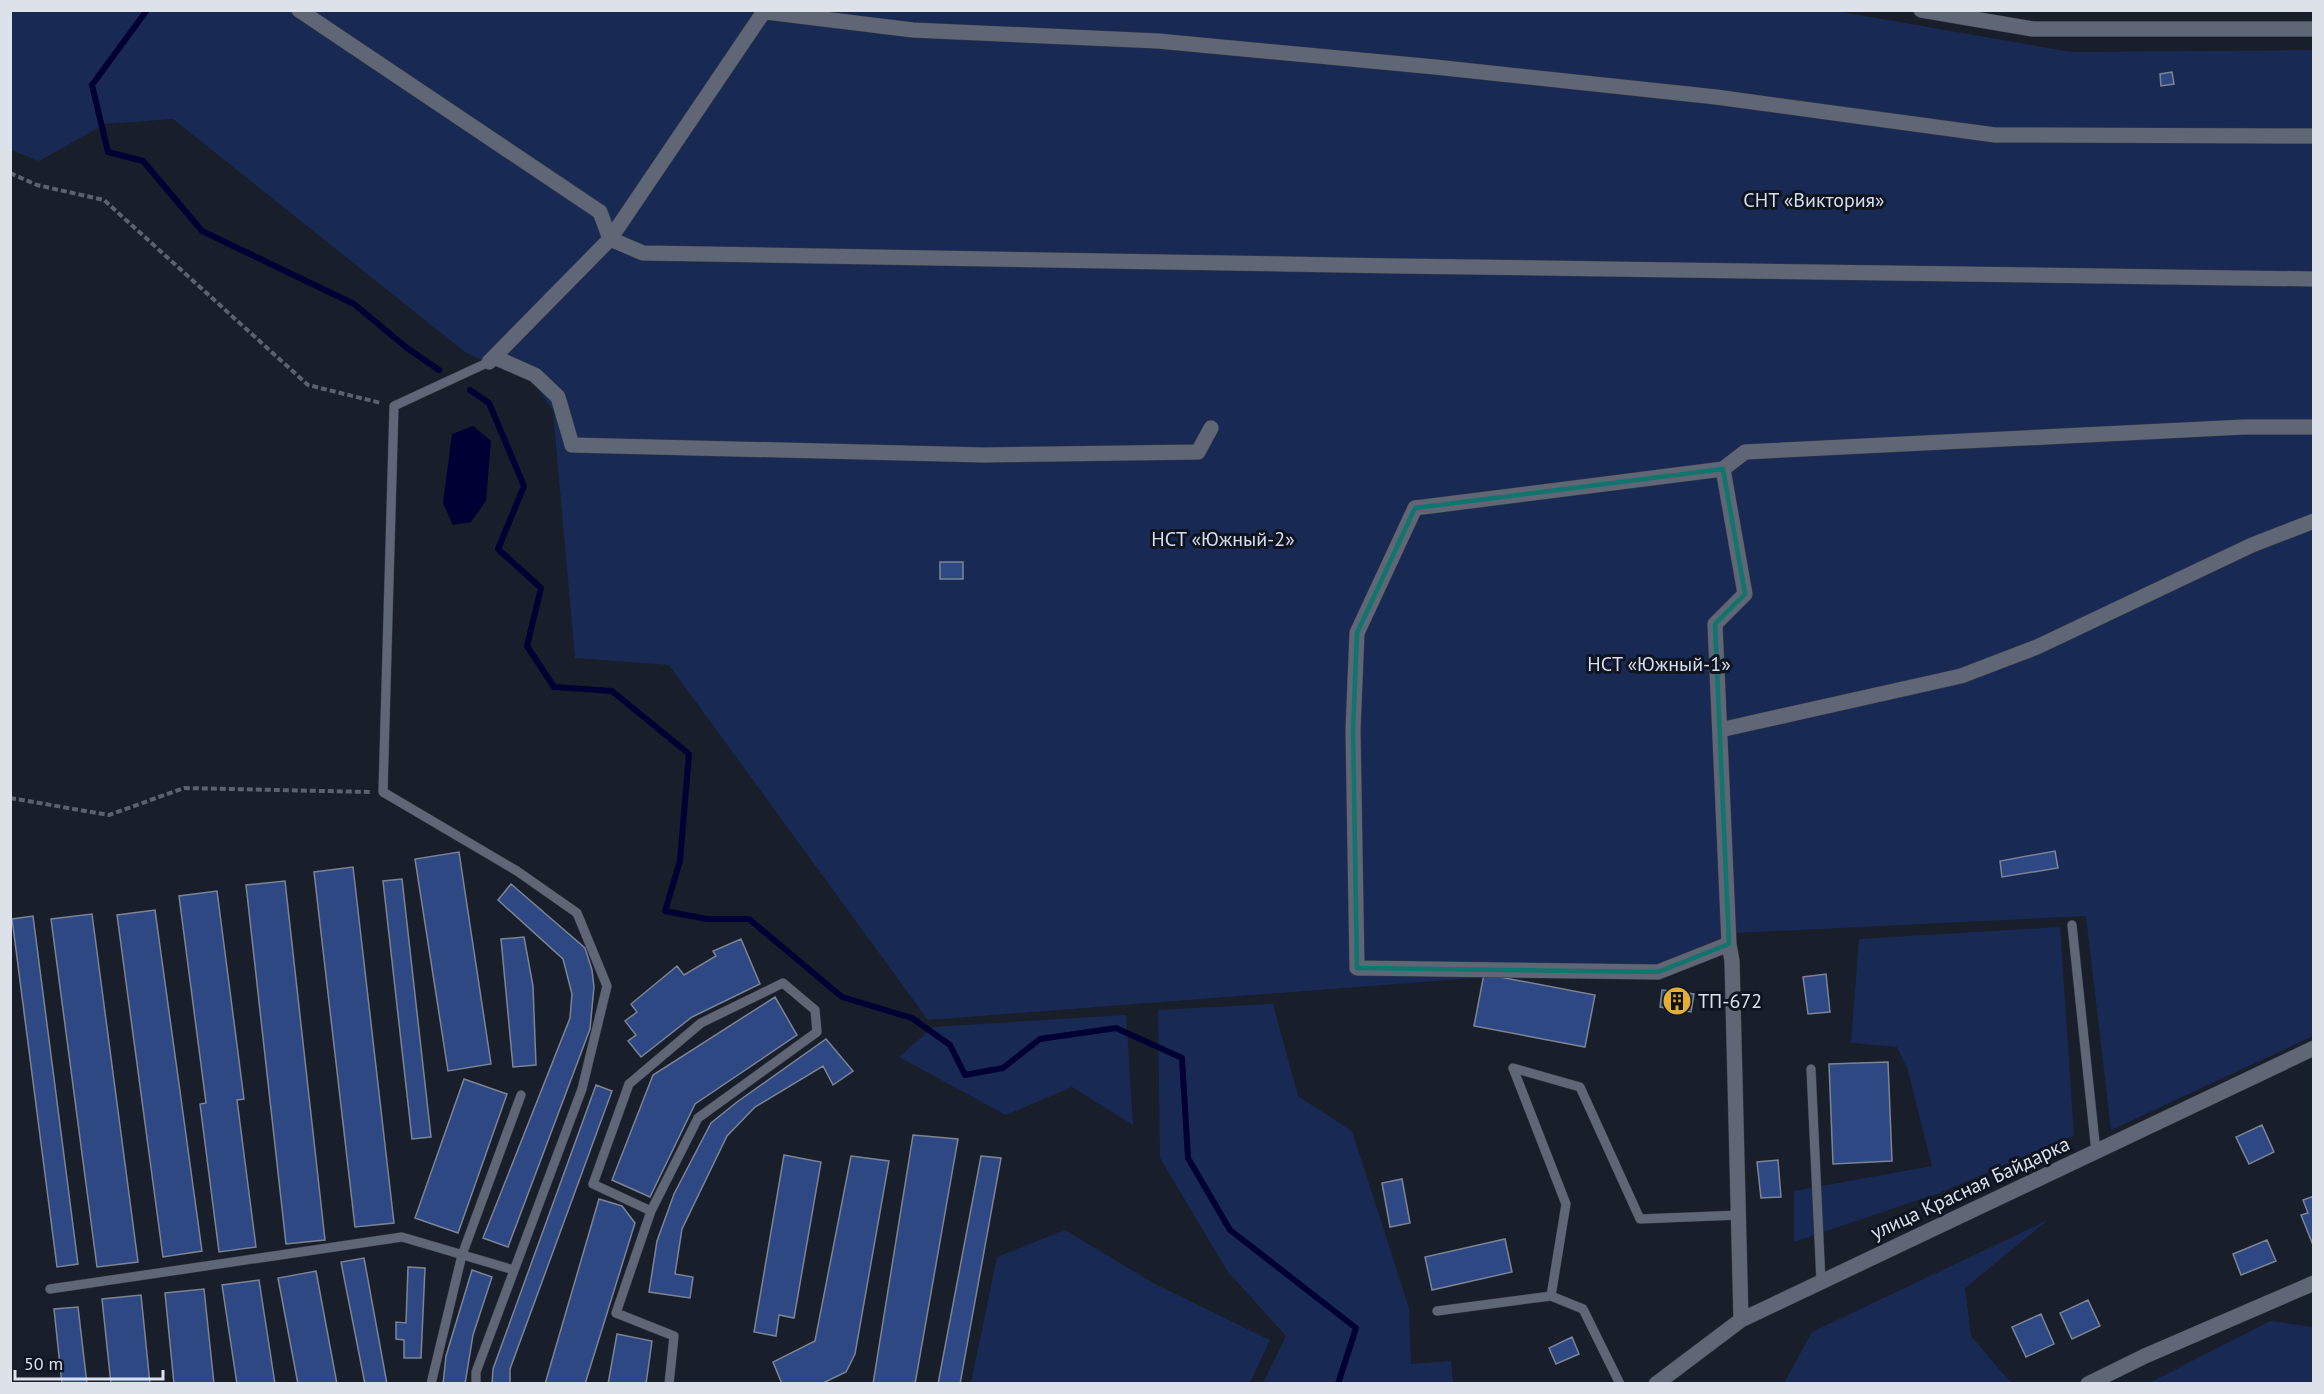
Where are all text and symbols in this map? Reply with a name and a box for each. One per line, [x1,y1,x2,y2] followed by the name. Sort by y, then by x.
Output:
[1743,187,1885,213] park label: СНТ «Виктория»
[1151,526,1295,552] park label: НСТ «Южный-2»
[1587,651,1731,677] park label: НСТ «Южный-1»
[1661,985,1693,1017] building icon: ТП-672
[1698,988,1762,1014] place label: ТП-672
[1866,1130,2074,1246] street label: улица Красная Байдарка
[15,1343,164,1381] scale bar
[24,1352,63,1375] text: 50 m

